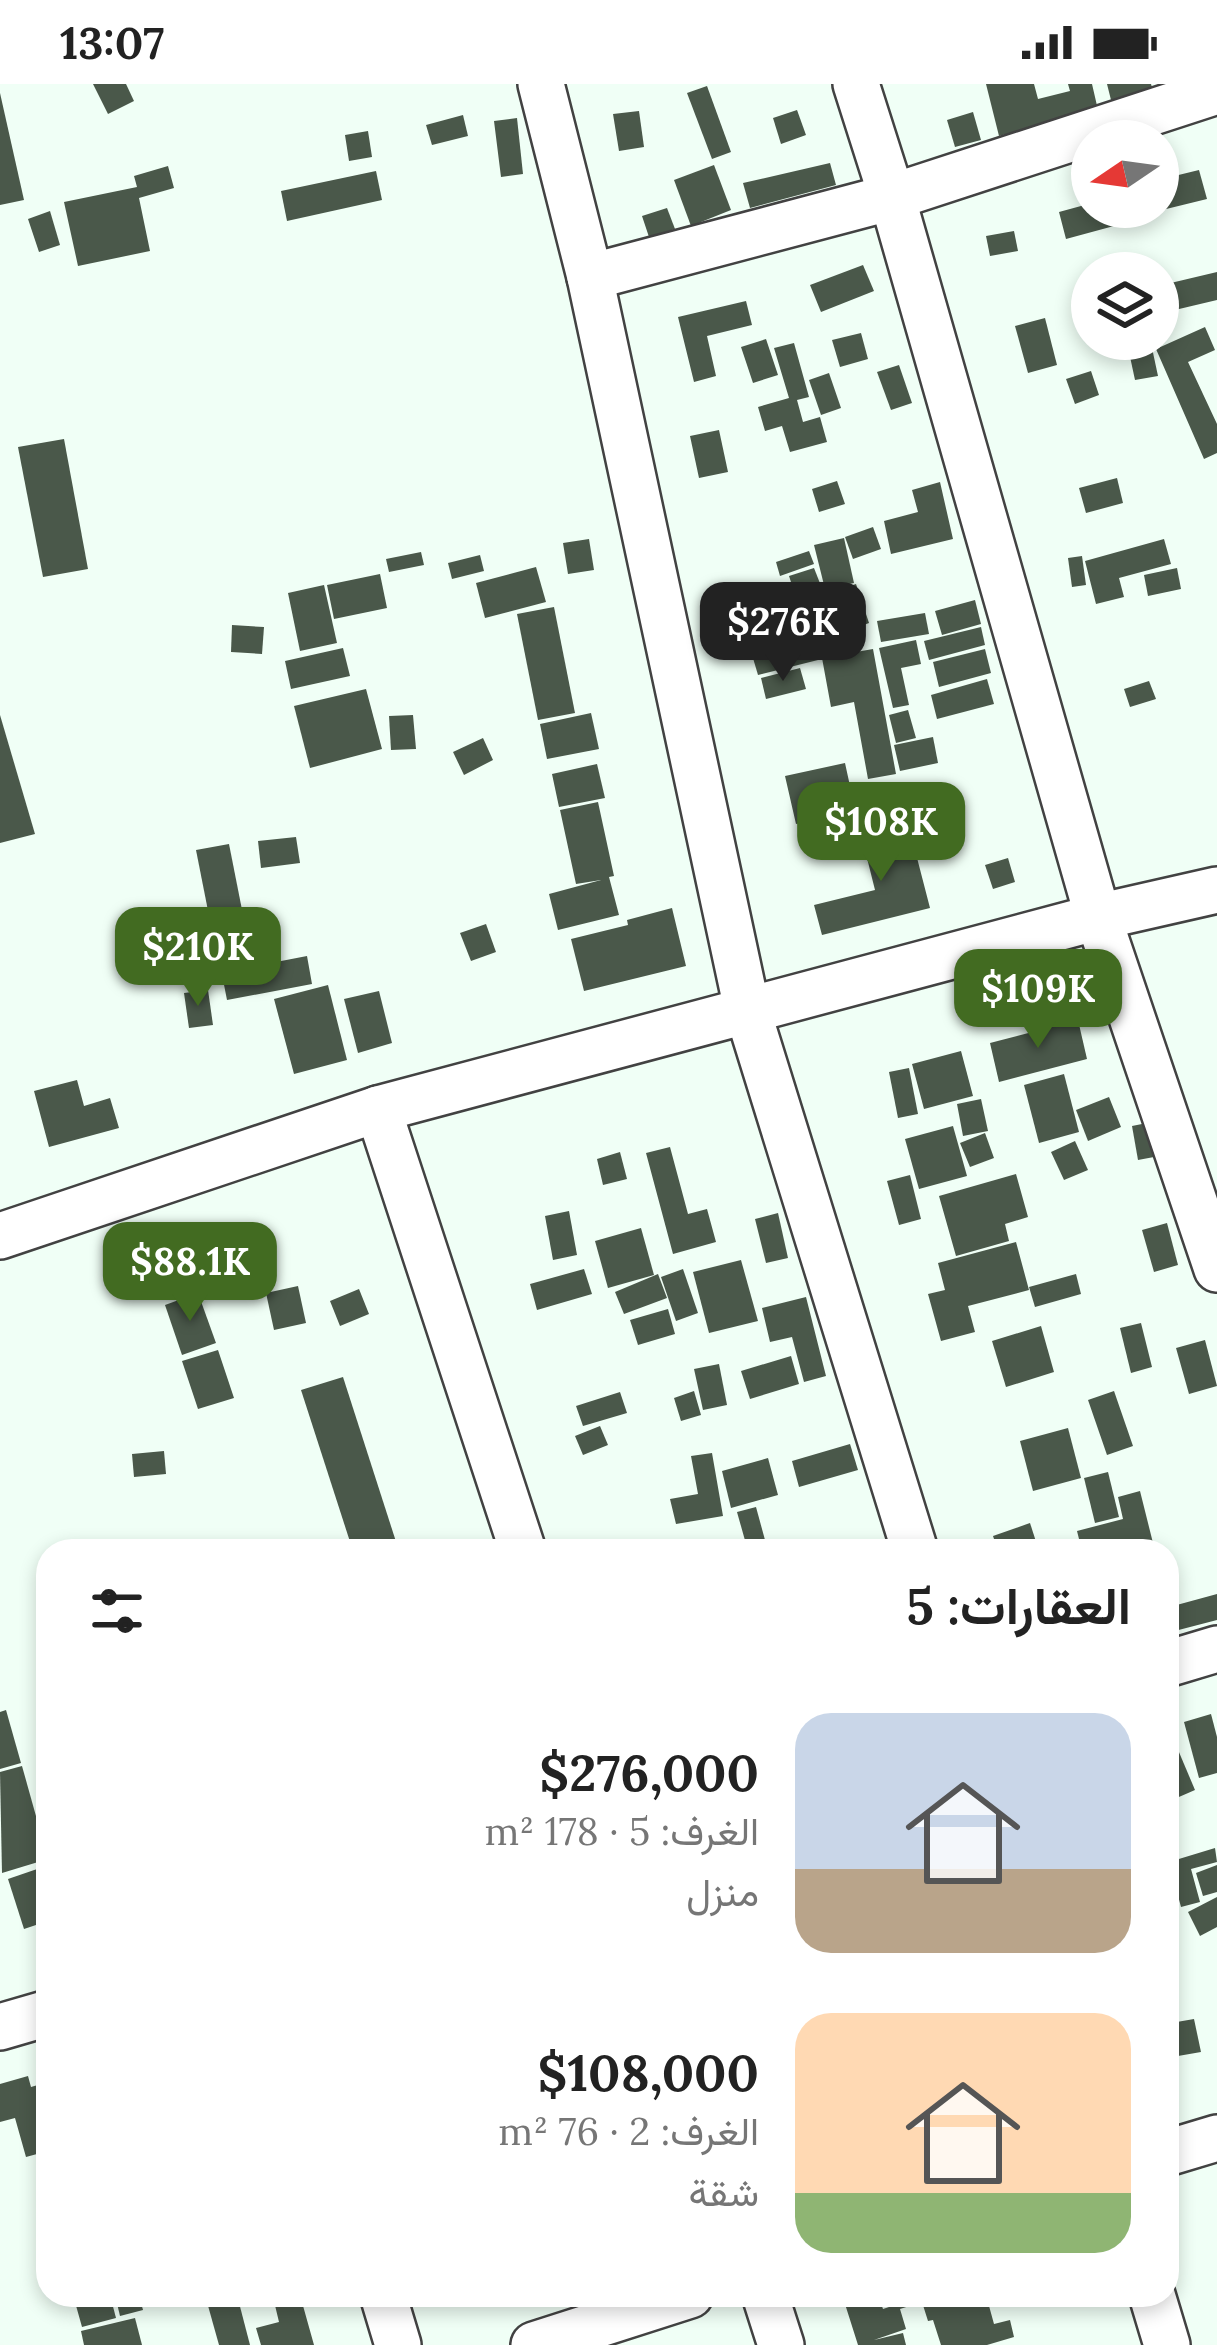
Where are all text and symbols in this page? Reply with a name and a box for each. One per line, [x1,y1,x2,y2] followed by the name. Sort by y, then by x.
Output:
[60,14,164,71] text: 13:07
[1071,120,1179,228] north arrow
[1071,120,1179,360] map controls
[1071,252,1179,360] button: layers
[699,582,867,684] pin: $276K
[727,596,839,646] text: $276K
[797,782,965,884] pin: $108K
[824,796,938,846] text: $108K
[114,907,282,1009] pin: $210K
[142,921,254,971] text: $210K
[954,949,1122,1051] pin: $109K
[981,963,1095,1013] text: $109K
[92,1222,288,1324] pin: $88.1K
[130,1236,250,1286] text: $88.1K
[906,1573,1131,1638] text: العقارات: 5
[84,1578,150,1644] icon: filters
[539,1740,759,1805] text: $276,000
[891,1761,1035,1905] icon: home
[484,1806,759,1856] text: الغرف: 5 · 178 m²
[686,1867,759,1917] text: منزل
[537,2040,759,2105] text: $108,000
[891,2061,1035,2205] icon: home
[498,2106,759,2156] text: الغرف: 2 · 76 m²
[689,2167,759,2217] text: شقة

